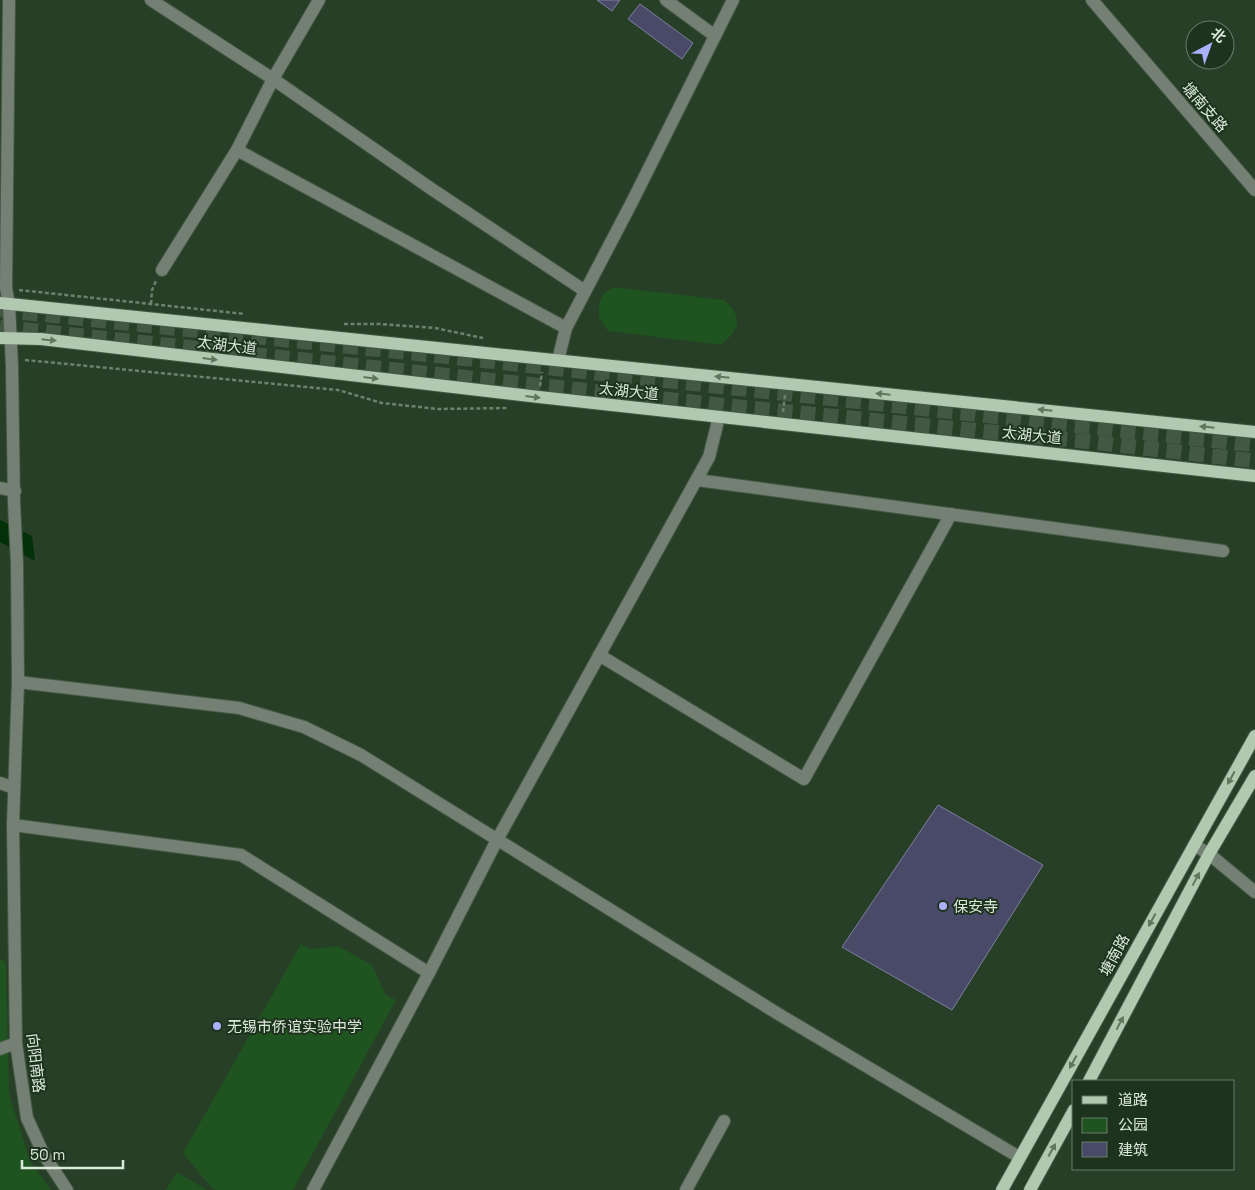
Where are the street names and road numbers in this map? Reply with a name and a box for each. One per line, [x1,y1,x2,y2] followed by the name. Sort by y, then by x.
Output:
[1178,78,1232,136] street label: 塘南支路
[196,332,258,358] street label: 太湖大道
[598,378,660,404] street label: 太湖大道
[1001,422,1063,448] street label: 太湖大道
[1095,931,1133,979] street label: 塘南路
[23,1032,49,1094] street label: 向阳南路

